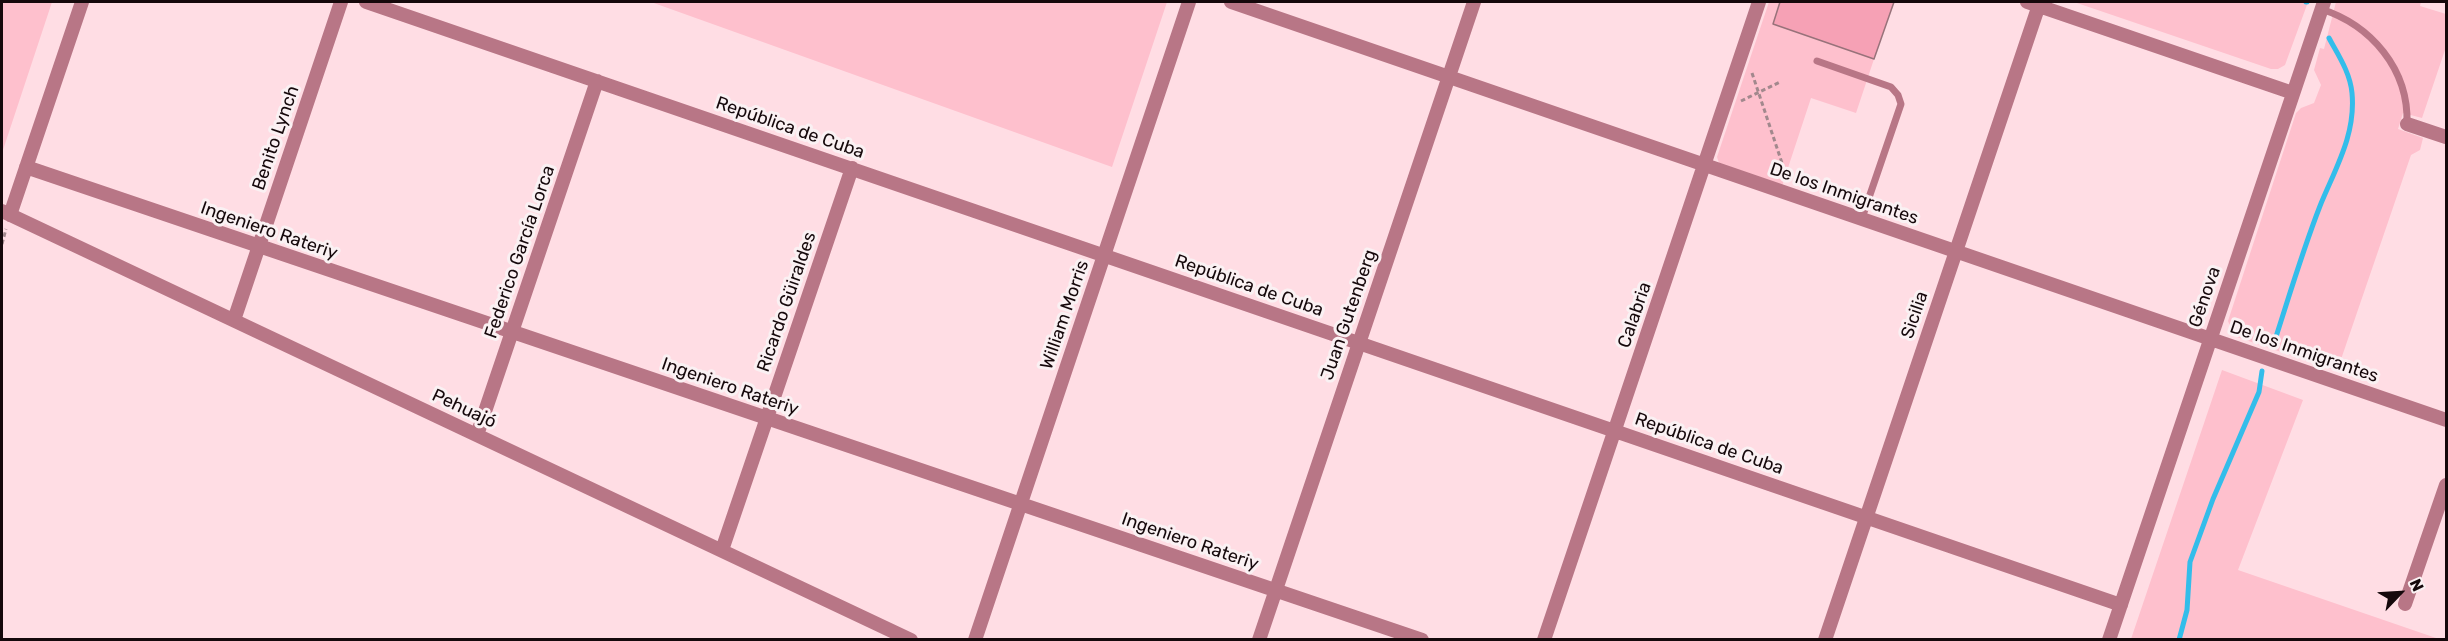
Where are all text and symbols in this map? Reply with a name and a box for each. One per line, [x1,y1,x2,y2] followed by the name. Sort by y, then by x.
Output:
[248,83,304,193] street label: Benito Lynch
[713,92,867,164] street label: República de Cuba
[1767,158,1921,230] street label: De los Inmigrantes
[480,163,560,341] street label: Federico García Lorca
[198,197,340,265] street label: Ingeniero Rateriy
[753,229,821,375] street label: Ricardo Güiraldes
[1317,247,1381,383] street label: Juan Gutenberg
[1172,250,1326,322] street label: República de Cuba
[1036,258,1094,372] street label: William Morris
[2185,264,2225,330] street label: Génova
[1614,279,1656,351] street label: Calabria
[1897,289,1933,341] street label: Sicilia
[2227,316,2381,388] street label: De los Inmigrantes
[659,353,801,421] street label: Ingeniero Rateriy
[428,385,500,433] street label: Pehuajó
[1632,408,1786,480] street label: República de Cuba
[1119,508,1261,576] street label: Ingeniero Rateriy
[2370,563,2430,623] north arrow
[2406,576,2428,594] text: N

